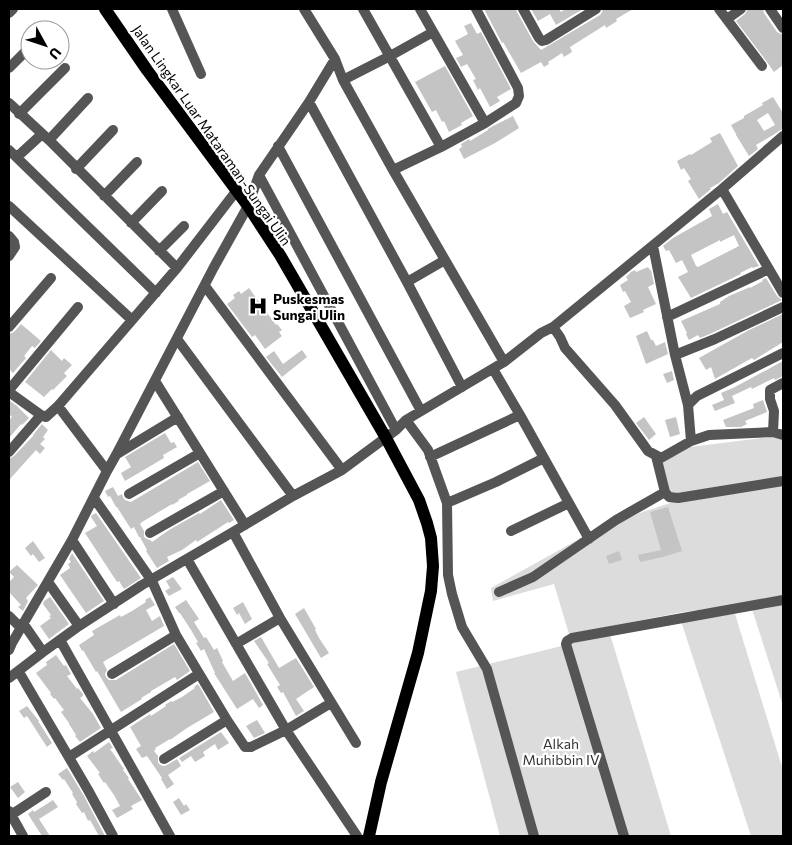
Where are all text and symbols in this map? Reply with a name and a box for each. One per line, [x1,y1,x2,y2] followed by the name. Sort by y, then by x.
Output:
[20,20,70,70] north arrow
[129,21,295,249] street label: Jalan Lingkar Luar Mataraman-Sungai Ulin
[46,44,65,63] text: U
[273,290,345,323] place label: Puskesmas Sungai Ulin
[247,295,269,317] hospital icon: Puskesmas Sungai Ulin
[522,735,600,768] park label: Alkah Muhibbin IV

